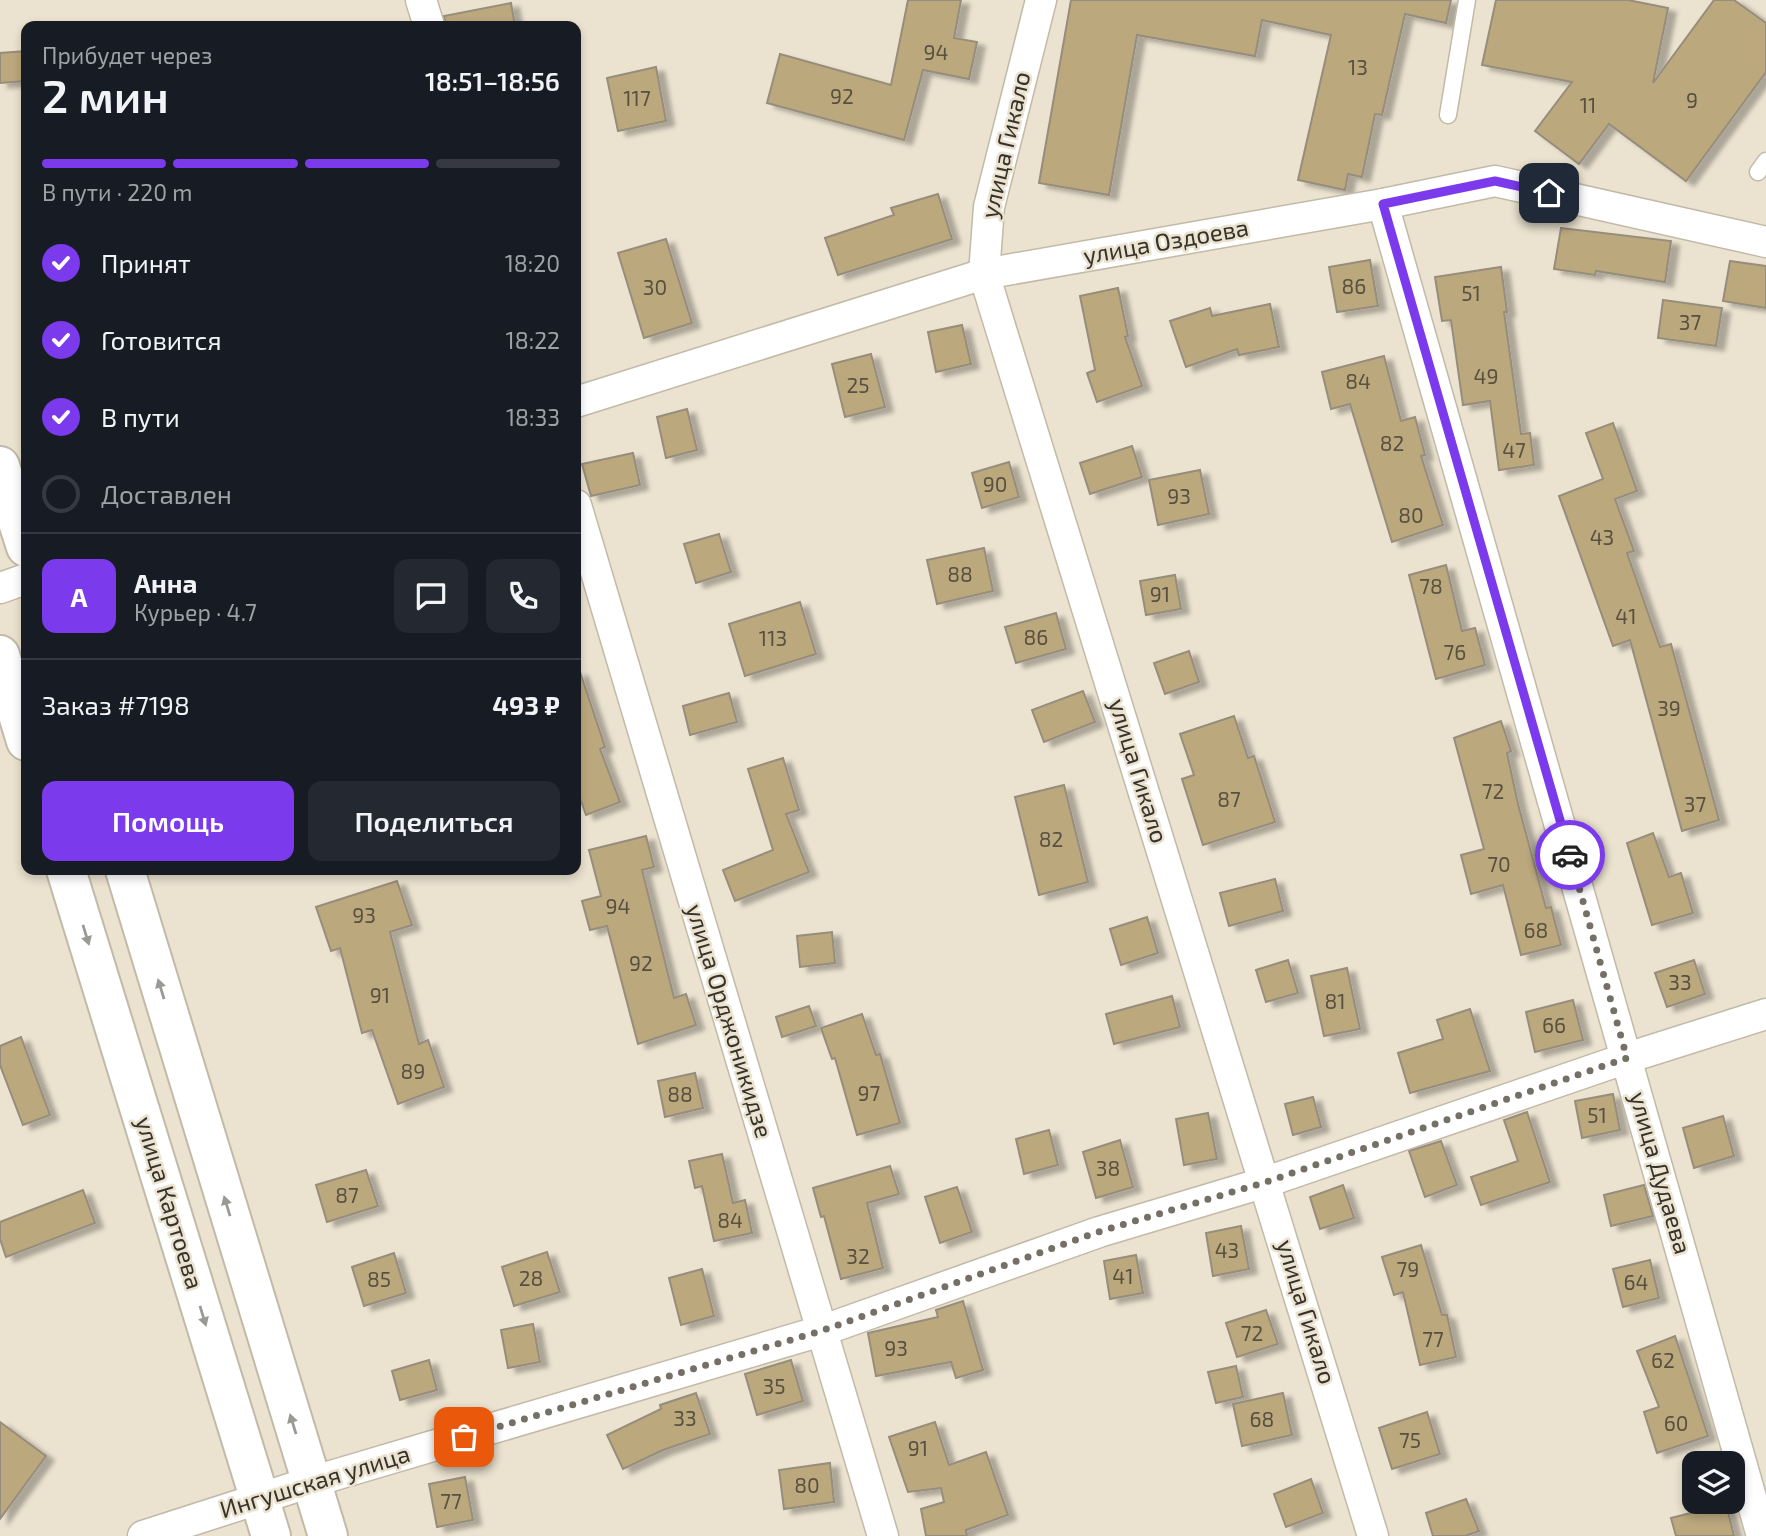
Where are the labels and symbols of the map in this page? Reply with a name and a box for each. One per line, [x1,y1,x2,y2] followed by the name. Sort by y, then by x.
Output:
[924,39,948,64] house number: 94
[1348,54,1368,79] house number: 13
[974,68,1036,221] street label: улица Гикало
[830,83,854,108] house number: 92
[623,85,651,110] house number: 117
[1686,87,1698,112] house number: 9
[1580,92,1596,117] house number: 11
[1519,163,1579,223] pin
[1081,212,1251,270] street label: улица Оздоева
[1342,273,1366,298] house number: 86
[643,274,667,299] house number: 30
[1461,280,1481,305] house number: 51
[1679,309,1701,334] house number: 37
[1474,363,1498,388] house number: 49
[1345,368,1371,393] house number: 84
[846,372,870,397] house number: 25
[1380,430,1404,455] house number: 82
[1502,437,1526,462] house number: 47
[983,471,1007,496] house number: 90
[1167,483,1191,508] house number: 93
[1398,502,1424,527] house number: 80
[1590,524,1614,549] house number: 43
[947,561,973,586] house number: 88
[1419,573,1443,598] house number: 78
[1150,581,1170,606] house number: 91
[1615,603,1637,628] house number: 41
[1024,624,1048,649] house number: 86
[759,625,787,650] house number: 113
[1444,639,1466,664] house number: 76
[1103,695,1175,847] street label: улица Гикало
[1657,695,1681,720] house number: 39
[1482,778,1504,803] house number: 72
[1217,786,1241,811] house number: 87
[1684,791,1706,816] house number: 37
[1535,820,1605,890] courier
[1039,826,1063,851] house number: 82
[1487,851,1511,876] house number: 70
[606,893,630,918] house number: 94
[680,900,780,1141] street label: улица Орджоникидзе
[352,902,376,927] house number: 93
[1524,917,1548,942] house number: 68
[81,925,92,946] one-way arrow
[629,950,653,975] house number: 92
[1668,969,1692,994] house number: 33
[155,978,165,999] one-way arrow
[370,982,390,1007] house number: 91
[1324,988,1346,1013] house number: 81
[1542,1012,1566,1037] house number: 66
[401,1058,425,1083] house number: 89
[858,1080,881,1105] house number: 97
[667,1081,693,1106] house number: 88
[1623,1088,1698,1257] street label: улица Дудаева
[1587,1102,1607,1127] house number: 51
[129,1113,210,1293] street label: улица Картоева
[1096,1155,1120,1180] house number: 38
[335,1182,359,1207] house number: 87
[221,1196,231,1217] one-way arrow
[717,1207,743,1232] house number: 84
[1271,1236,1343,1388] street label: улица Гикало
[1215,1237,1239,1262] house number: 43
[846,1243,870,1268] house number: 32
[1397,1256,1419,1281] house number: 79
[1112,1263,1134,1288] house number: 41
[519,1265,543,1290] house number: 28
[367,1266,391,1291] house number: 85
[1624,1269,1648,1294] house number: 64
[199,1306,209,1327] one-way arrow
[1241,1320,1263,1345] house number: 72
[1422,1326,1444,1351] house number: 77
[884,1335,908,1360] house number: 93
[1651,1347,1675,1372] house number: 62
[763,1373,785,1398] house number: 35
[673,1405,697,1430] house number: 33
[1250,1406,1274,1431] house number: 68
[434,1407,494,1467] pin
[1664,1410,1688,1435] house number: 60
[287,1413,297,1434] one-way arrow
[1399,1427,1421,1452] house number: 75
[908,1435,928,1460] house number: 91
[216,1438,413,1524] street label: Ингушская улица
[794,1472,820,1497] house number: 80
[440,1488,462,1513] house number: 77

